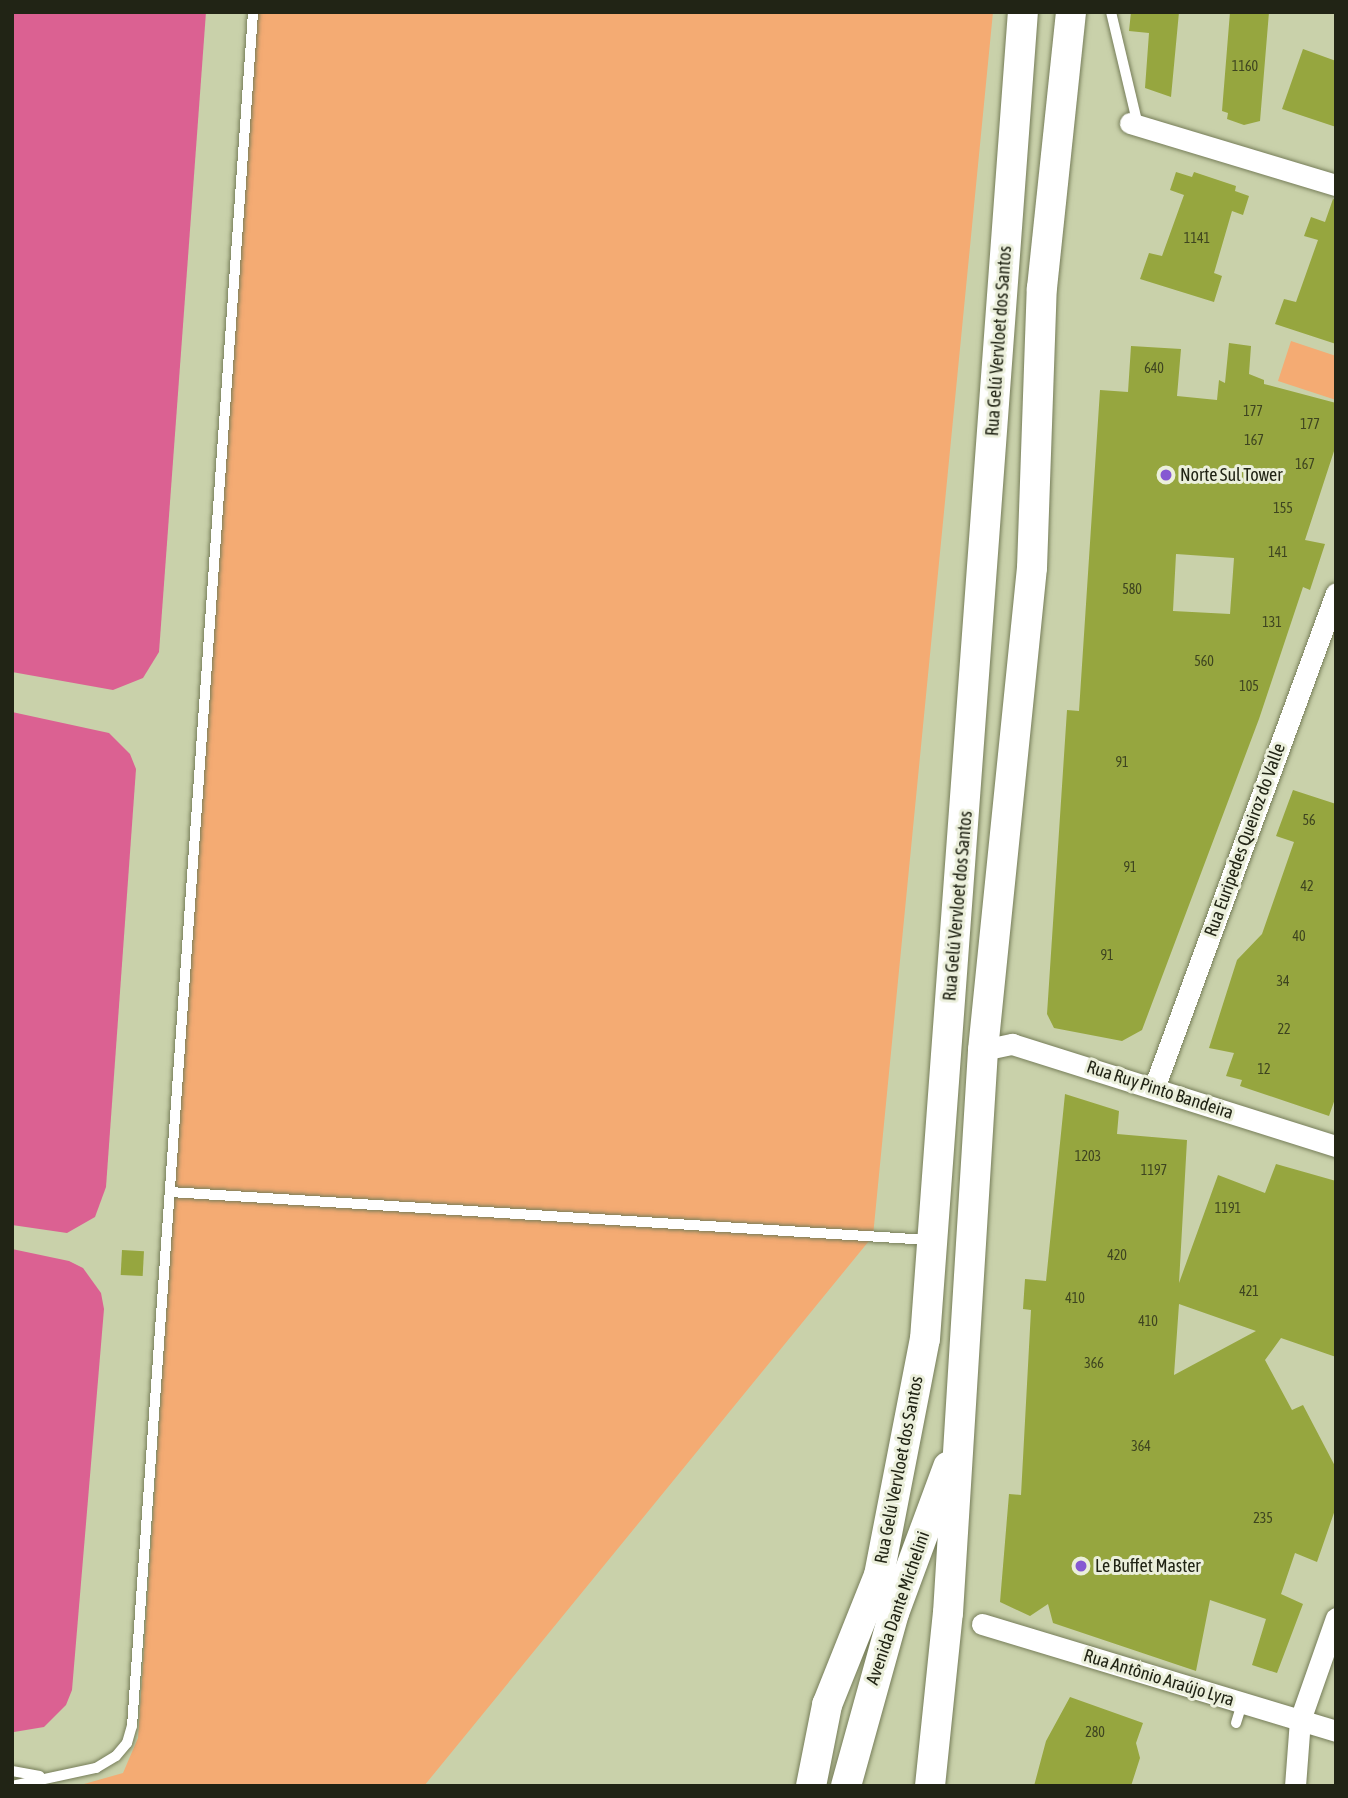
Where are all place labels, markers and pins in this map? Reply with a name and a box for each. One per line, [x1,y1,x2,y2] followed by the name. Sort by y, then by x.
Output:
[1180,464,1282,486] place label: Norte Sul Tower
[1158,467,1174,483] marker: Norte Sul Tower
[1095,1555,1201,1577] place label: Le Buffet Master
[1073,1558,1089,1574] marker: Le Buffet Master

